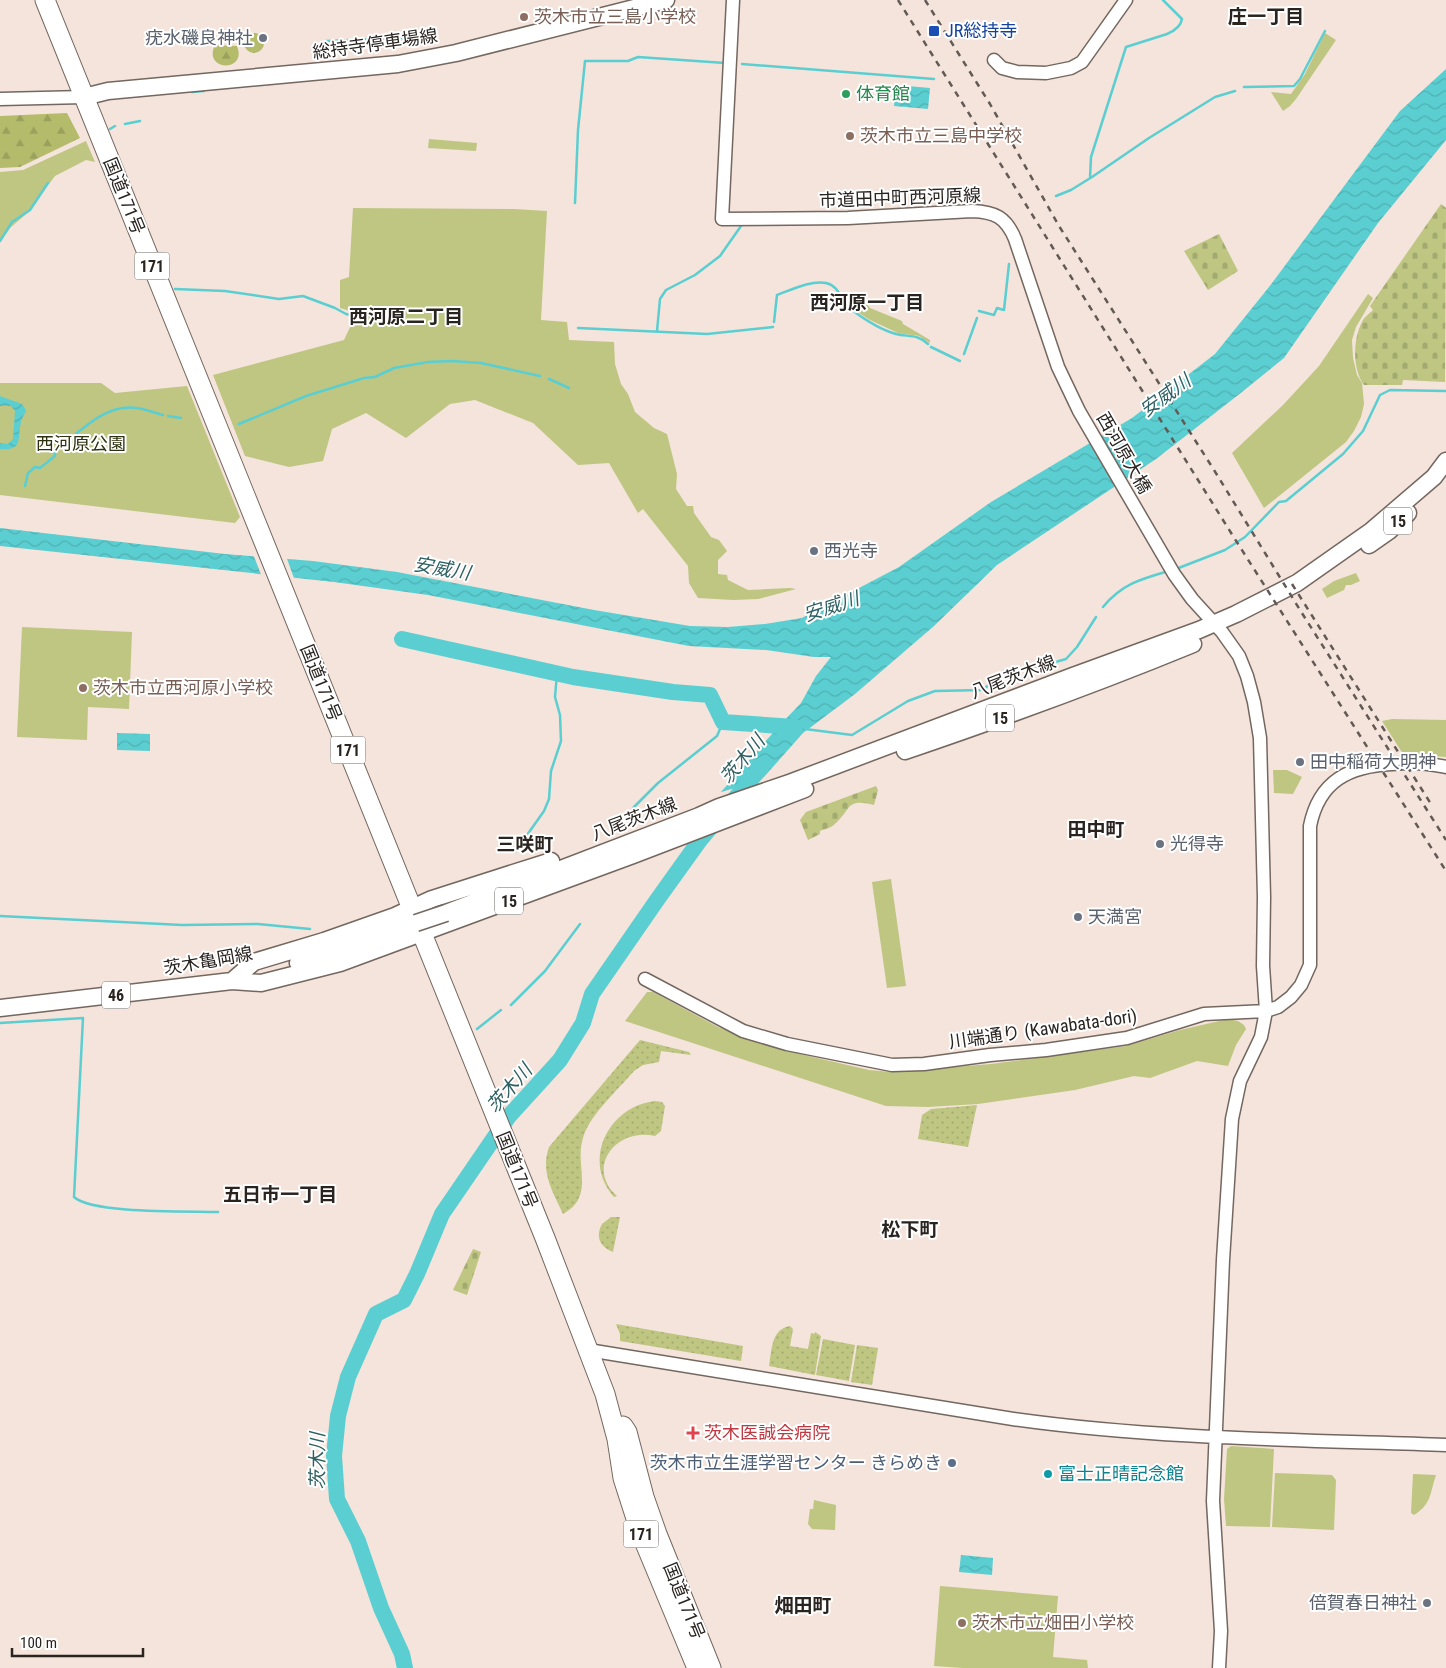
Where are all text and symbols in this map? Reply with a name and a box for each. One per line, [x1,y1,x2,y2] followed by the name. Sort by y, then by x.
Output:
[1228,5,1304,28] district label: 庄一丁目
[534,6,696,27] place label: 茨木市立三島小学校
[518,11,530,23] marker: 茨木市立三島小学校
[945,20,1017,41] place label: JR総持寺
[311,24,439,63] street label: 総持寺停車場線
[927,24,941,38] marker: JR総持寺
[145,27,253,48] place label: 疣水磯良神社
[257,32,269,44] marker: 疣水磯良神社
[856,83,910,104] place label: 体育館
[840,88,852,100] marker: 体育館
[860,125,1022,146] place label: 茨木市立三島中学校
[844,130,856,142] marker: 茨木市立三島中学校
[100,154,149,237] street label: 国道171号
[819,184,981,211] street label: 市道田中町西河原線
[134,252,170,280] road number: 171
[810,291,924,314] district label: 西河原一丁目
[349,305,463,328] district label: 西河原二丁目
[1135,368,1197,421] water label: 安威川
[1093,409,1156,497] street label: 西河原大橋
[36,433,126,454] park label: 西河原公園
[1384,508,1412,534] road number: 15
[824,540,878,561] place label: 西光寺
[808,545,820,557] marker: 西光寺
[412,552,474,585] water label: 安威川
[800,586,864,626] water label: 安威川
[297,641,346,724] street label: 国道171号
[967,651,1059,702] street label: 八尾茨木線
[93,677,273,698] place label: 茨木市立西河原小学校
[77,682,89,694] marker: 茨木市立西河原小学校
[986,704,1014,731] road number: 15
[715,729,771,789] water label: 茨木川
[330,736,366,764] road number: 171
[1310,751,1436,772] place label: 田中稲荷大明神
[1294,756,1306,768] marker: 田中稲荷大明神
[588,793,680,844] street label: 八尾茨木線
[1067,818,1125,841] district label: 田中町
[496,833,554,856] district label: 三咲町
[1170,833,1224,854] place label: 光得寺
[1154,838,1166,850] marker: 光得寺
[495,888,523,914] road number: 15
[1088,906,1142,927] place label: 天満宮
[1072,911,1084,923] marker: 天満宮
[162,942,254,979] street label: 茨木亀岡線
[102,982,130,1008] road number: 46
[948,1005,1138,1053] street label: 川端通り (Kawabata-dori)
[482,1058,538,1117] water label: 茨木川
[493,1128,542,1211] street label: 国道171号
[223,1183,337,1206] district label: 五日市一丁目
[881,1218,939,1241] district label: 松下町
[704,1422,830,1443] place label: 茨木医誠会病院
[686,1426,700,1440] marker: 茨木医誠会病院
[306,1431,329,1490] water label: 茨木川
[650,1452,942,1473] place label: 茨木市立生涯学習センター きらめき
[946,1457,958,1469] marker: 茨木市立生涯学習センター きらめき
[1058,1463,1184,1484] place label: 富士正晴記念館
[1042,1468,1054,1480] marker: 富士正晴記念館
[624,1520,658,1548] road number: 171
[660,1559,709,1642] street label: 国道171号
[1309,1592,1417,1613] place label: 倍賀春日神社
[774,1594,832,1617] district label: 畑田町
[1421,1597,1433,1609] marker: 倍賀春日神社
[972,1612,1134,1633] place label: 茨木市立畑田小学校
[956,1617,968,1629] marker: 茨木市立畑田小学校
[12,1626,144,1658] scale bar
[20,1634,57,1652] text: 100 m

